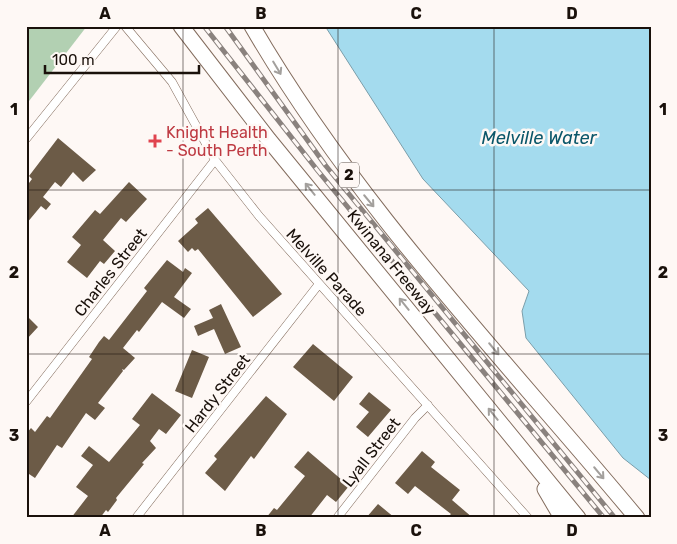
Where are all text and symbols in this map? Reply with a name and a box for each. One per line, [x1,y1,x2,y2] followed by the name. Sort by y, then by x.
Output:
[99,4,111,23] text: A
[255,4,267,23] text: B
[410,4,422,23] text: C
[566,4,578,23] text: D
[45,42,199,74] scale bar
[52,51,94,69] text: 100 m
[272,61,282,75] one-way arrow
[10,100,18,119] text: 1
[659,100,667,119] text: 1
[166,123,268,160] place label: Knight Health - South Perth
[481,127,598,149] water label: Melville Water
[148,134,162,148] marker: Knight Health - South Perth
[339,162,359,188] road number: 2
[304,183,316,196] one-way arrow
[364,195,375,208] one-way arrow
[343,206,440,319] street label: Kwinana Freeway
[70,224,151,320] street label: Charles Street
[282,225,371,320] street label: Melville Parade
[9,263,19,282] text: 2
[658,263,668,282] text: 2
[398,298,409,311] one-way arrow
[488,342,500,355] one-way arrow
[181,350,254,436] street label: Hardy Street
[487,407,498,420] one-way arrow
[338,414,404,491] street label: Lyall Street
[9,426,19,445] text: 3
[658,426,668,445] text: 3
[593,466,605,479] one-way arrow
[99,521,111,540] text: A
[255,521,267,540] text: B
[410,521,422,540] text: C
[566,521,578,540] text: D

